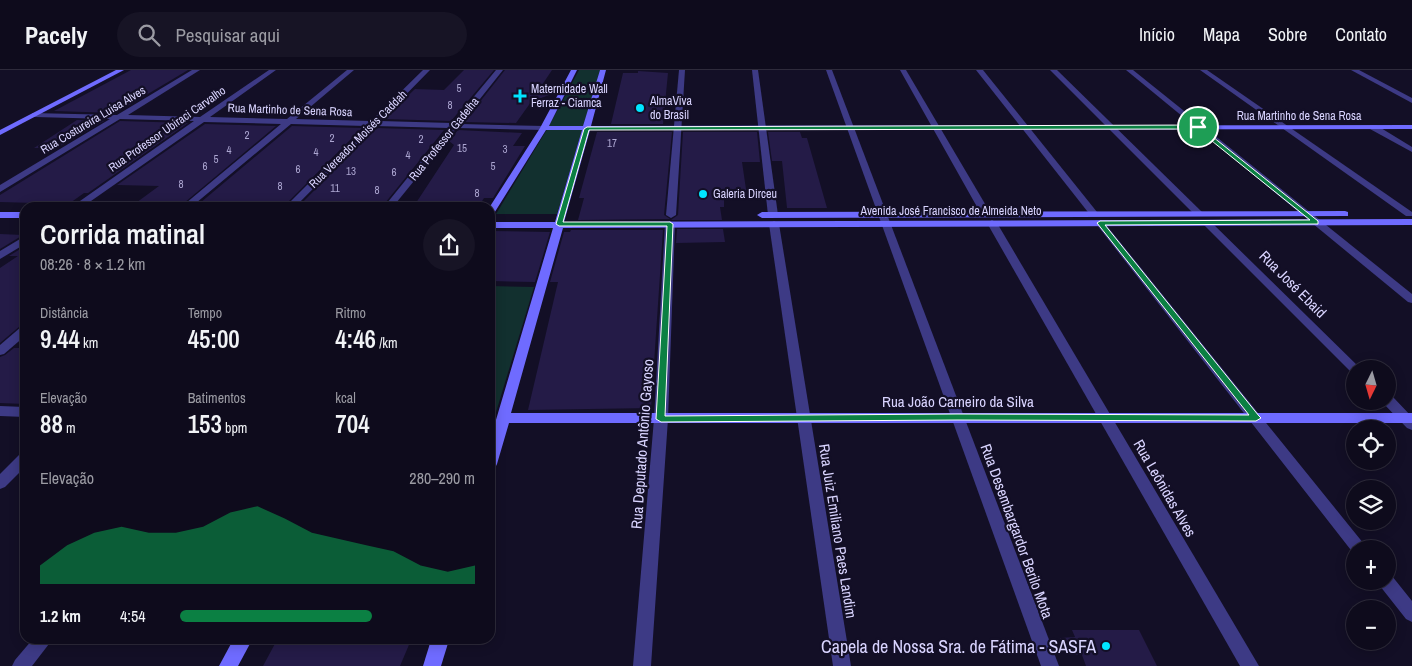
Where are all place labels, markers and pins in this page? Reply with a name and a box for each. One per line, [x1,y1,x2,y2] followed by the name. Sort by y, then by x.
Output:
[531,81,608,111] place label: Maternidade Wall Ferraz - Ciamca
[513,89,527,103] marker: Maternidade Wall Ferraz - Ciamca
[649,93,692,123] place label: AlmaViva do Brasil
[634,102,646,114] marker: AlmaViva do Brasil
[1177,106,1219,148] pin
[713,186,777,202] place label: Galeria Dirceu
[697,188,709,200] marker: Galeria Dirceu
[821,634,1096,659] place label: Capela de Nossa Sra. de Fátima - SASFA
[1100,640,1112,652] marker: Capela de Nossa Sra. de Fátima - SASFA

